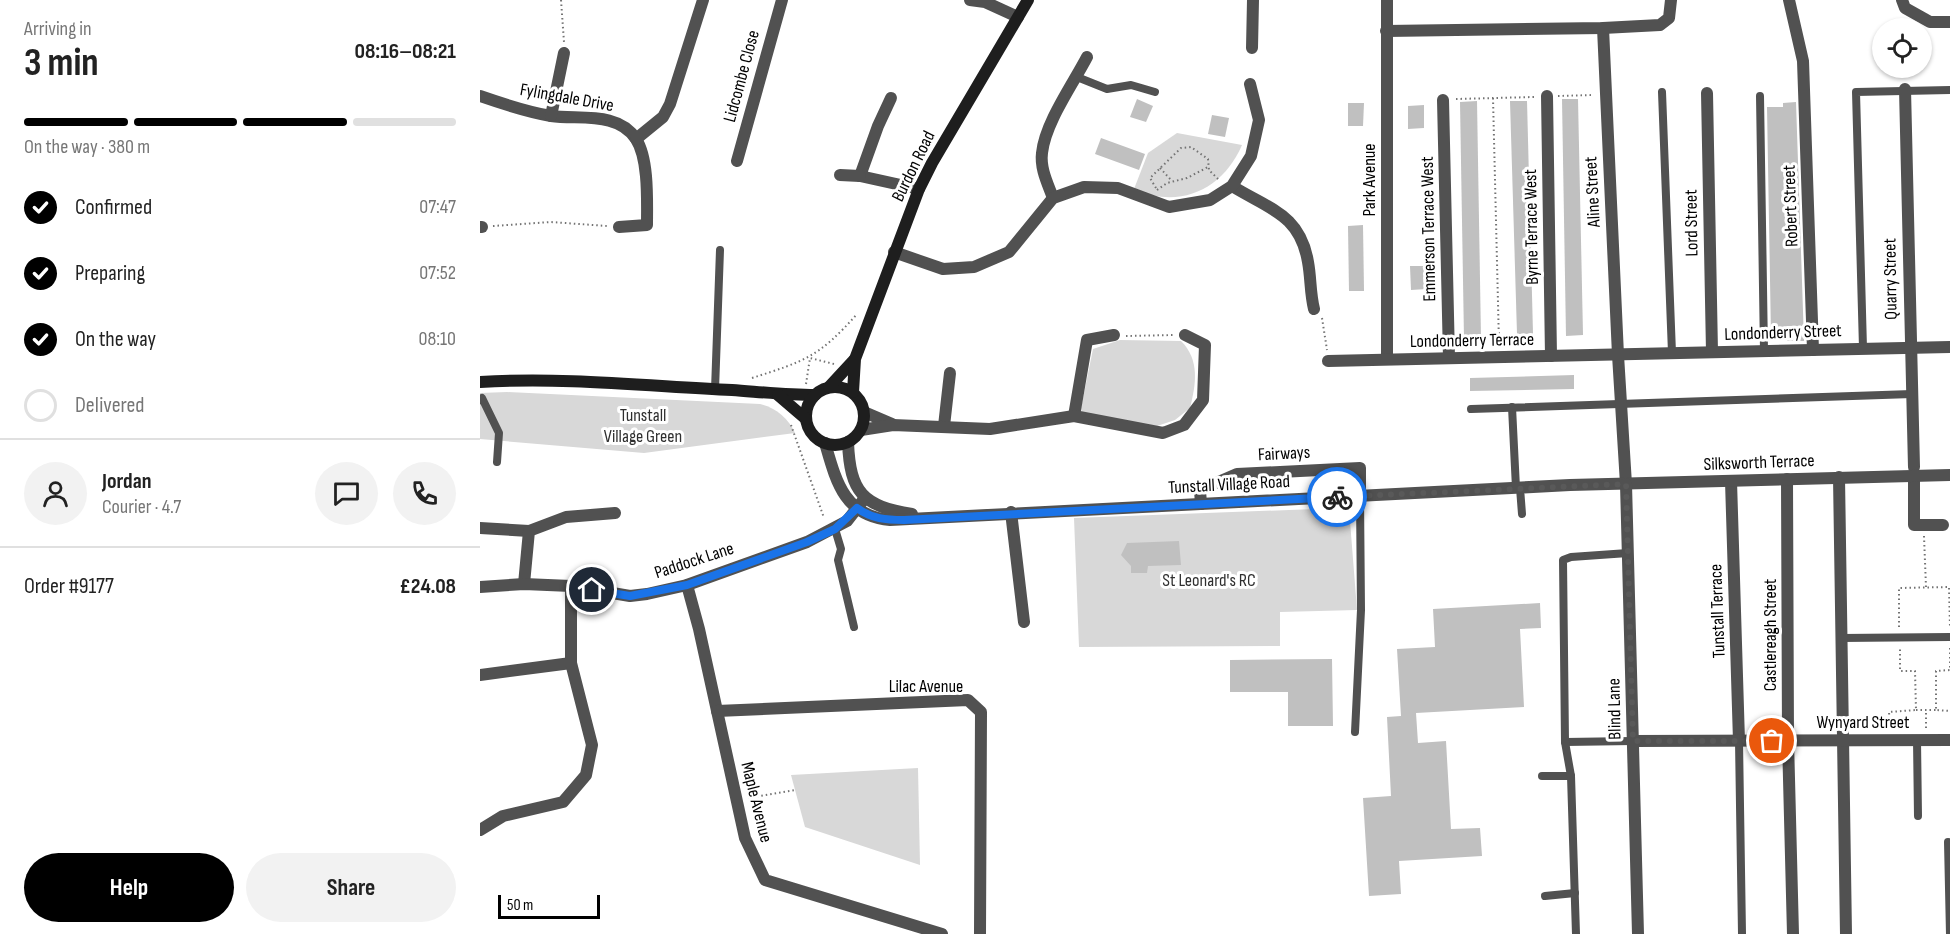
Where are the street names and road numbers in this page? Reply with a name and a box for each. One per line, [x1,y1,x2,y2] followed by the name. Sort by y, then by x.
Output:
[719,28,764,124] street label: Lidcombe Close
[518,79,615,116] street label: Fylingdale Drive
[887,127,940,205] street label: Burdon Road
[1359,143,1380,217] street label: Park Avenue
[1417,156,1440,302] street label: Emmerson Terrace West
[1580,156,1605,229] street label: Aline Street
[1779,164,1802,247] street label: Robert Street
[1520,168,1543,285] street label: Byrne Terrace West
[1680,189,1703,257] street label: Lord Street
[1879,238,1902,320] street label: Quarry Street
[1724,320,1843,345] street label: Londonderry Street
[1410,329,1534,352] street label: Londonderry Terrace
[1257,442,1311,465] street label: Fairways
[1703,450,1815,475] street label: Silksworth Terrace
[1168,471,1290,498] street label: Tunstall Village Road
[652,538,737,583] street label: Paddock Lane
[1705,563,1730,658] street label: Tunstall Terrace
[1760,578,1781,691] street label: Castlereagh Street
[889,676,963,697] street label: Lilac Avenue
[1603,678,1626,740] street label: Blind Lane
[1816,712,1910,733] street label: Wynyard Street
[736,760,777,845] street label: Maple Avenue

